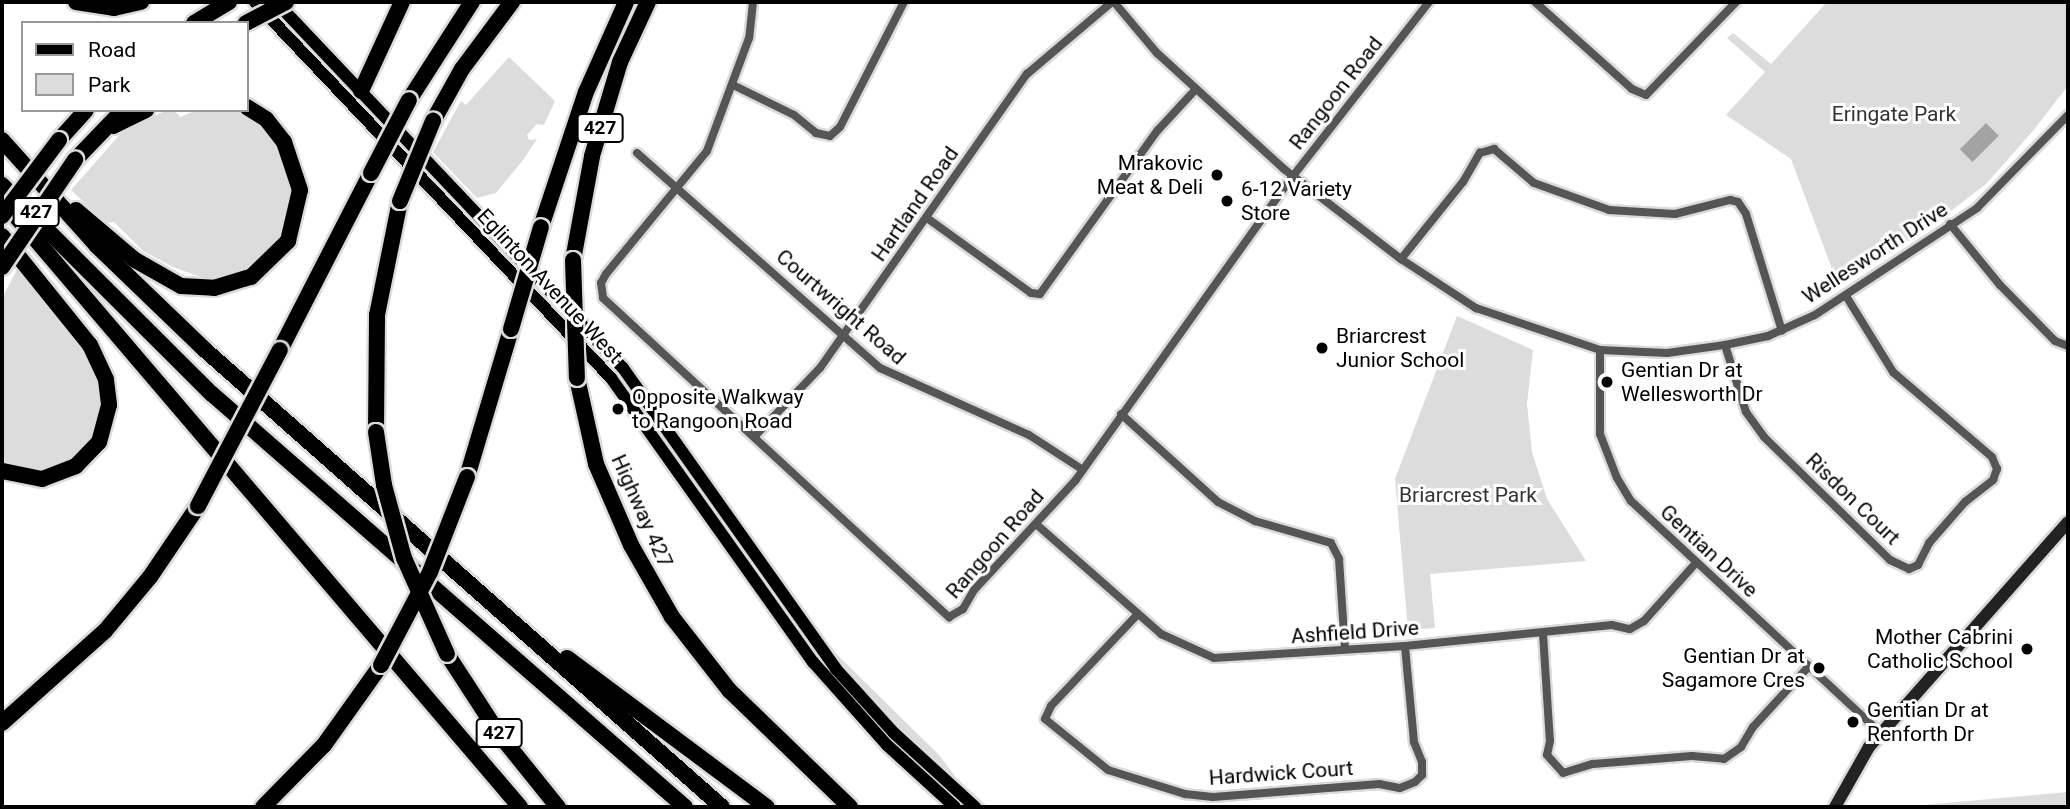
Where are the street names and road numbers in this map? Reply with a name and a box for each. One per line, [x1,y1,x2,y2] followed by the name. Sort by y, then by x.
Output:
[1284,31,1388,155] street label: Rangoon Road
[576,112,624,144] road number: 427
[866,142,964,266] street label: Hartland Road
[12,196,60,228] road number: 427
[1798,197,1952,309] street label: Wellesworth Drive
[472,204,628,368] street label: Eglinton Avenue West
[771,244,911,370] street label: Courtwright Road
[1801,448,1905,550] street label: Risdon Court
[606,451,678,571] street label: Highway 427
[941,484,1049,604] street label: Rangoon Road
[1655,499,1763,603] street label: Gentian Drive
[1290,615,1420,649] street label: Ashfield Drive
[475,718,524,748] road number: 427
[1208,755,1354,791] street label: Hardwick Court

